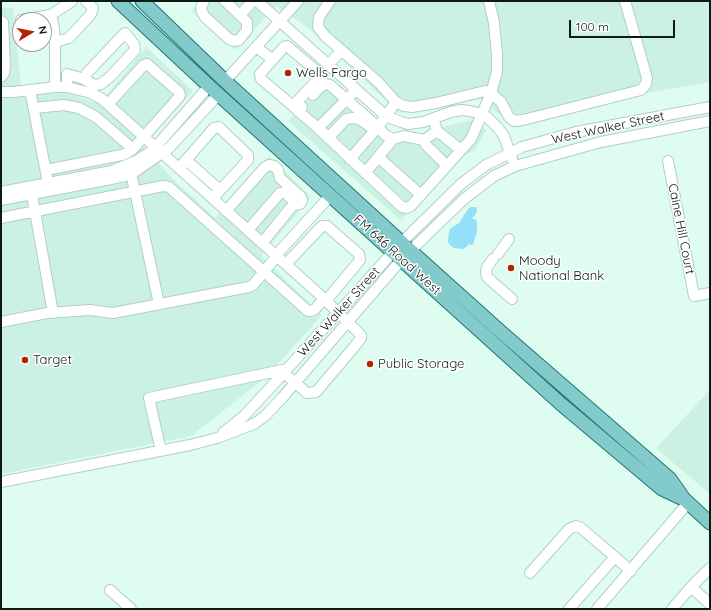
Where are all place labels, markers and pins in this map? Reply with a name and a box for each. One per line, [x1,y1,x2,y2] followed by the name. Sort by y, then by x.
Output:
[296,65,367,81] place label: Wells Fargo
[283,68,293,78] marker: Wells Fargo
[519,253,604,284] place label: Moody National Bank
[506,263,516,273] marker: Moody National Bank
[33,352,72,368] place label: Target
[20,355,30,365] marker: Target
[378,356,464,372] place label: Public Storage
[365,359,375,369] marker: Public Storage

